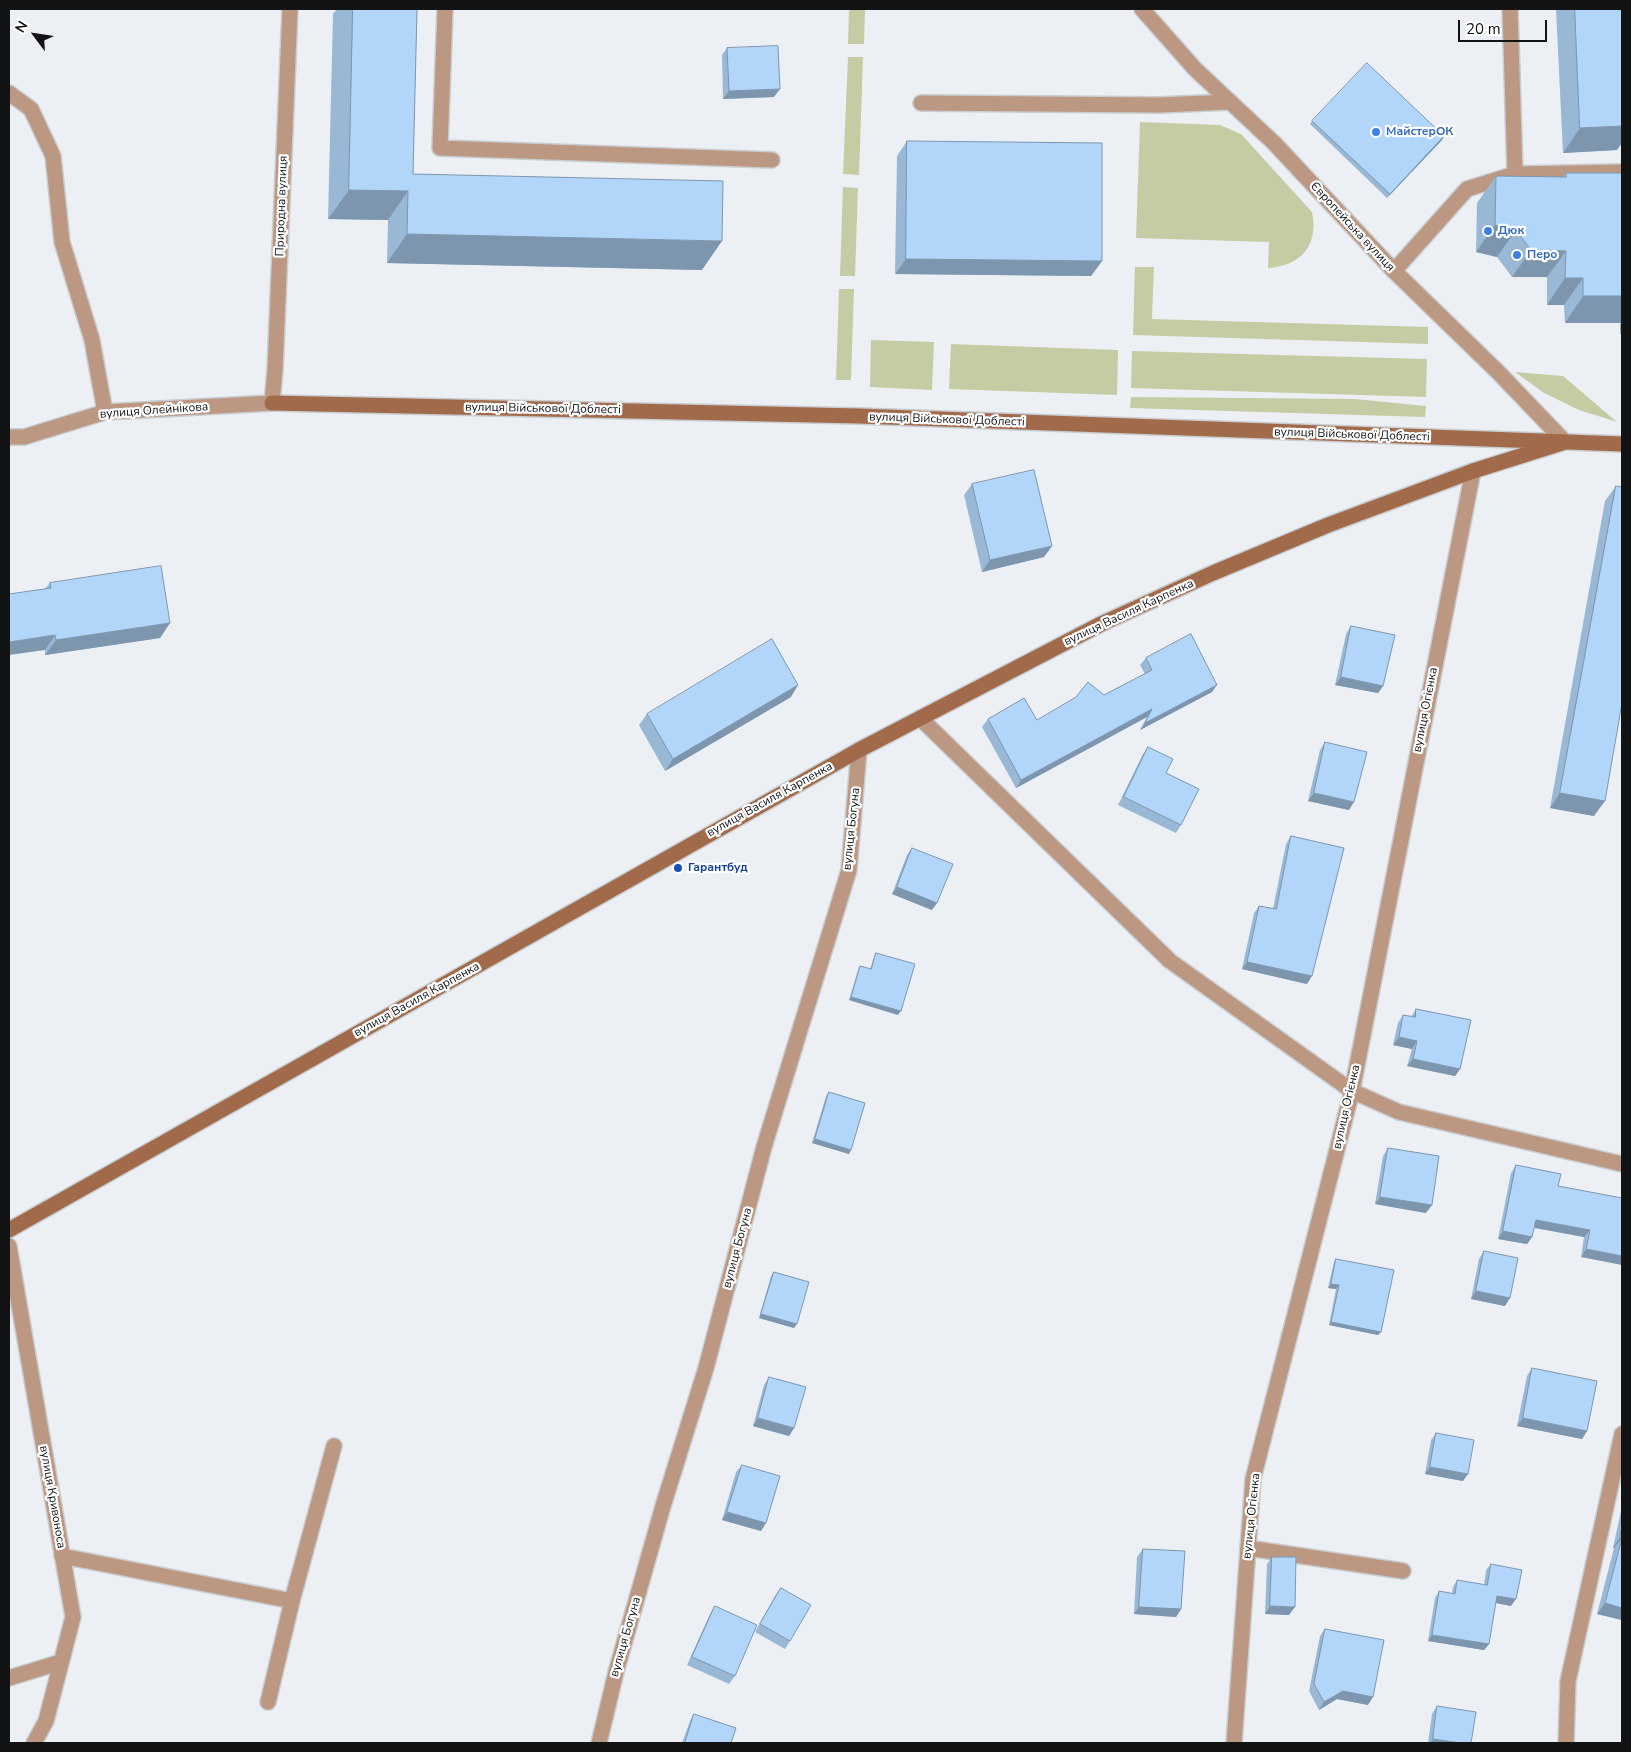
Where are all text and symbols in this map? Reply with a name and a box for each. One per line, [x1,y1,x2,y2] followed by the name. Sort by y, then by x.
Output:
[10,10,60,60] north arrow
[1461,10,1550,42] scale bar
[11,18,33,36] text: N
[1466,19,1501,39] text: 20 m
[1386,125,1453,139] place label: МайстерОК
[1370,126,1382,138] marker: МайстерОК
[273,155,291,257] street label: Природна вулиця
[1307,179,1397,275] street label: Європейська вулиця
[1498,224,1524,238] place label: Дюк
[1482,225,1494,237] marker: Дюк
[1527,248,1557,262] place label: Перо
[1511,249,1523,261] marker: Перо
[99,400,209,422] street label: вулиця Олейнікова
[465,400,621,418] street label: вулиця Військової Доблесті
[869,410,1025,430] street label: вулиця Військової Доблесті
[1274,425,1430,445] street label: вулиця Військової Доблесті
[1062,577,1196,649] street label: вулиця Василя Карпенка
[1411,666,1441,754] street label: вулиця Огієнка
[705,759,835,841] street label: вулиця Василя Карпенка
[841,787,863,871] street label: вулиця Богуна
[688,861,748,875] place label: Гарантбуд
[672,862,684,874] marker: Гарантбуд
[352,959,482,1041] street label: вулиця Василя Карпенка
[1330,1063,1364,1151] street label: вулиця Огієнка
[720,1206,756,1290] street label: вулиця Богуна
[36,1444,68,1550] street label: вулиця Кривоноса
[1240,1472,1264,1560] street label: вулиця Огієнка
[608,1595,644,1679] street label: вулиця Богуна

